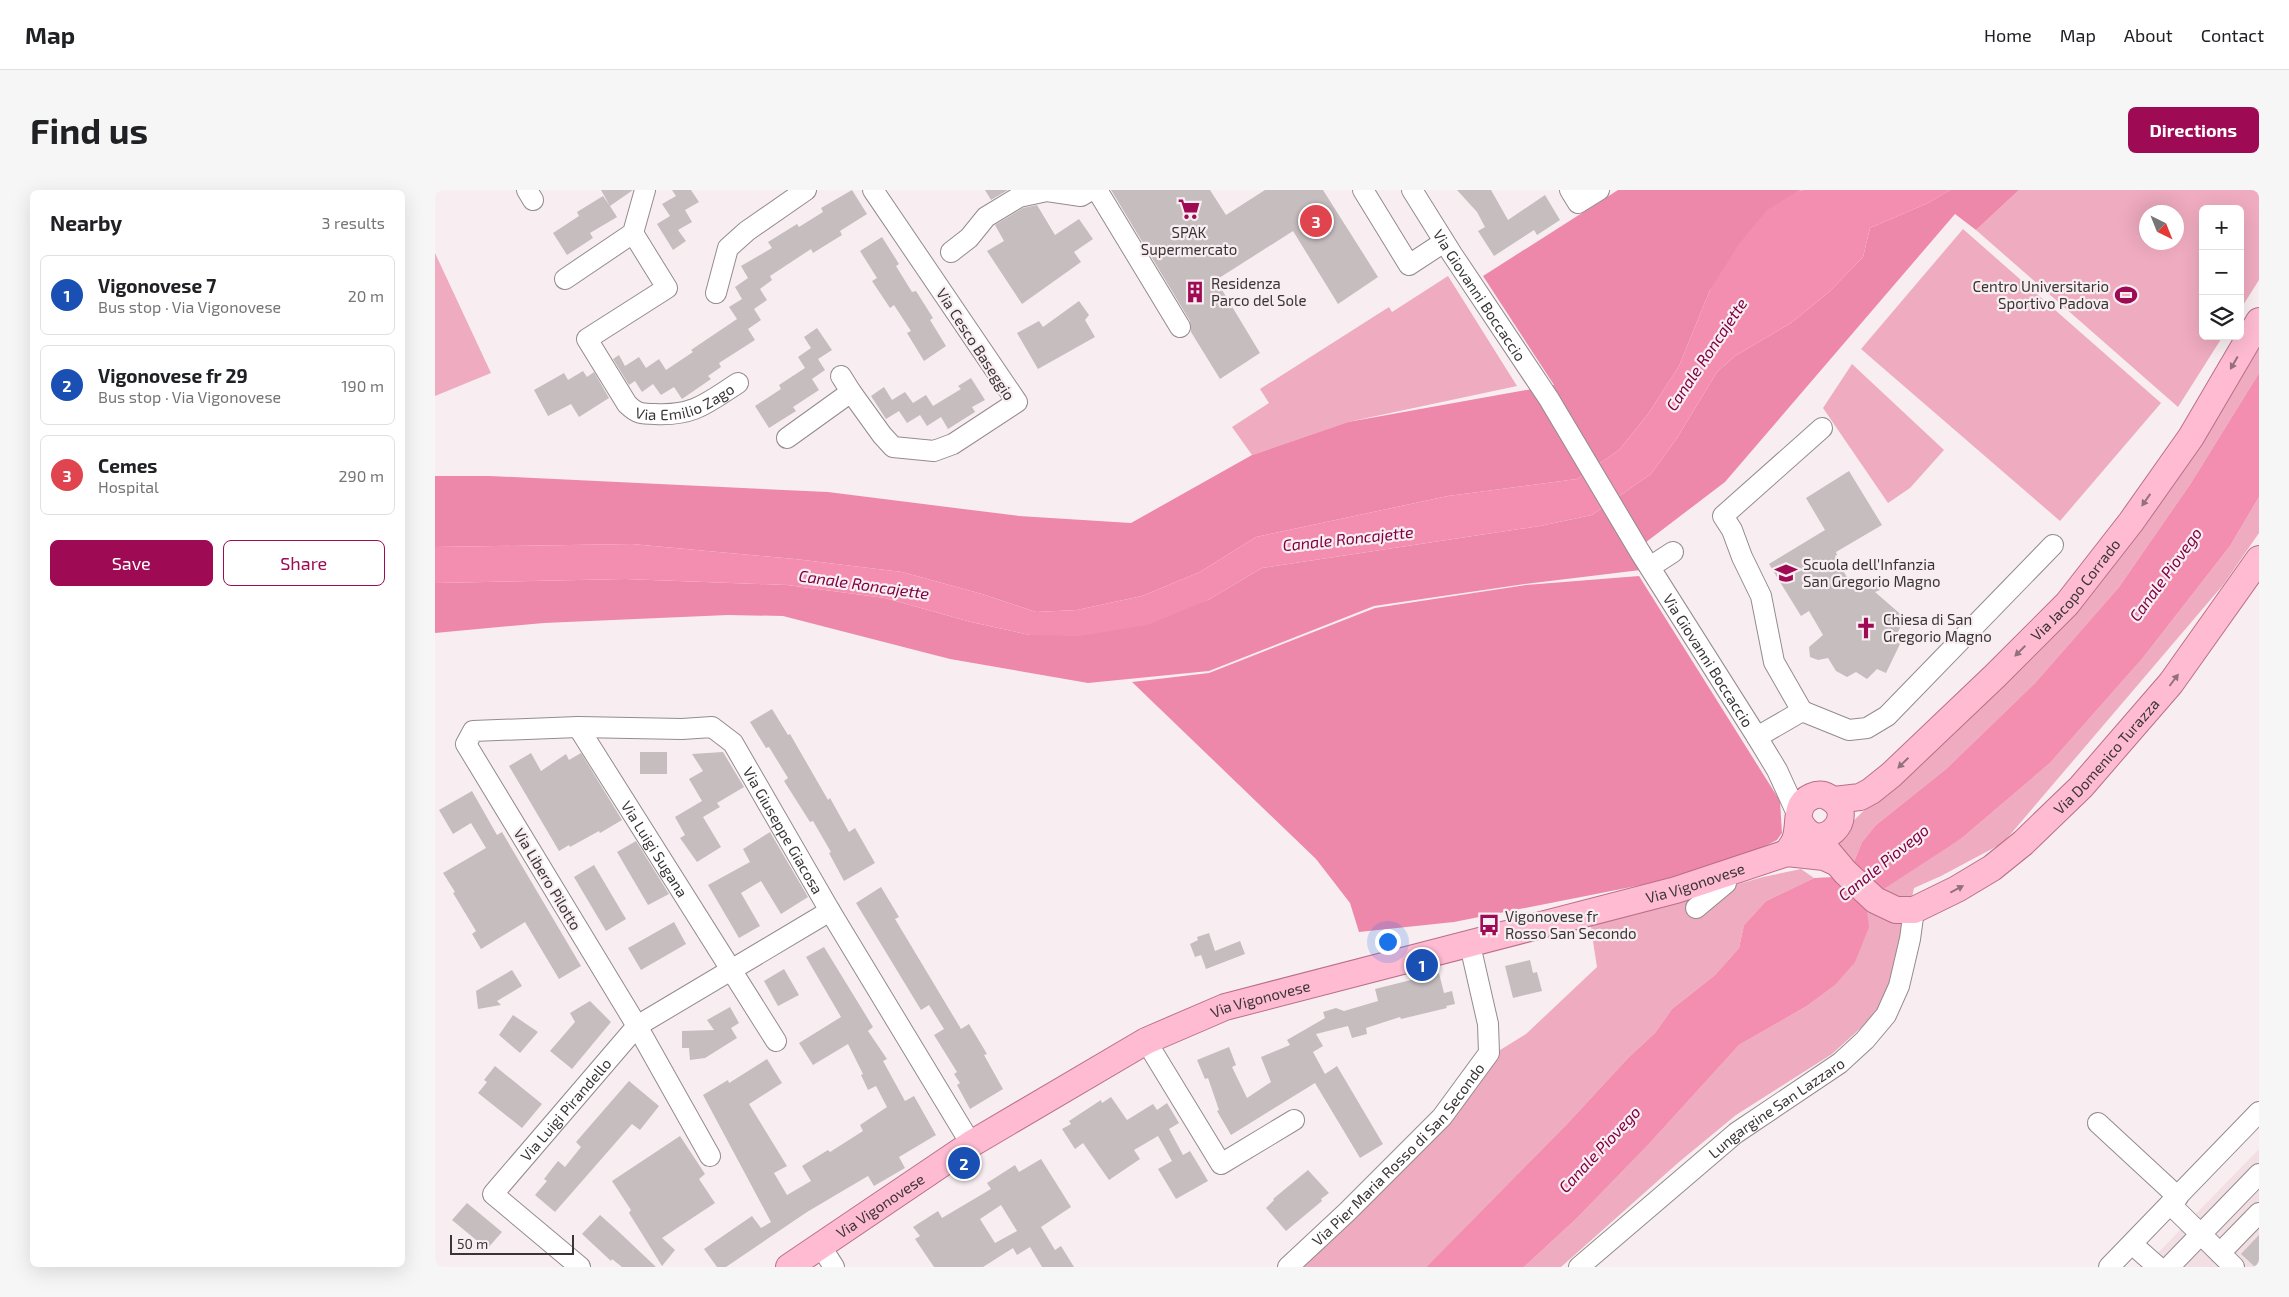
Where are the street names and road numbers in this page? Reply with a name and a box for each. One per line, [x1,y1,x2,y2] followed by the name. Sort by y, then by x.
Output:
[1430,226,1530,364] street label: Via Giovanni Boccaccio
[933,285,1019,403] street label: Via Cesco Baseggio
[633,379,737,423] street label: Via Emilio Zago
[2027,535,2124,644] street label: Via Jacopo Corrado
[1660,590,1757,730] street label: Via Giovanni Boccaccio
[2050,695,2163,818] street label: Via Domenico Turazza
[740,764,827,897] street label: Via Giuseppe Giacosa
[618,797,692,900] street label: Via Luigi Sugana
[511,825,585,933] street label: Via Libero Pilotto
[1644,859,1747,906] street label: Via Vigonovese
[1208,976,1312,1021] street label: Via Vigonovese
[516,1054,615,1164] street label: Via Luigi Pirandello
[1705,1054,1848,1162] street label: Lungargine San Lazzaro
[1308,1059,1488,1249] street label: Via Pier Maria Rosso di San Secondo
[833,1169,928,1242] street label: Via Vigonovese

